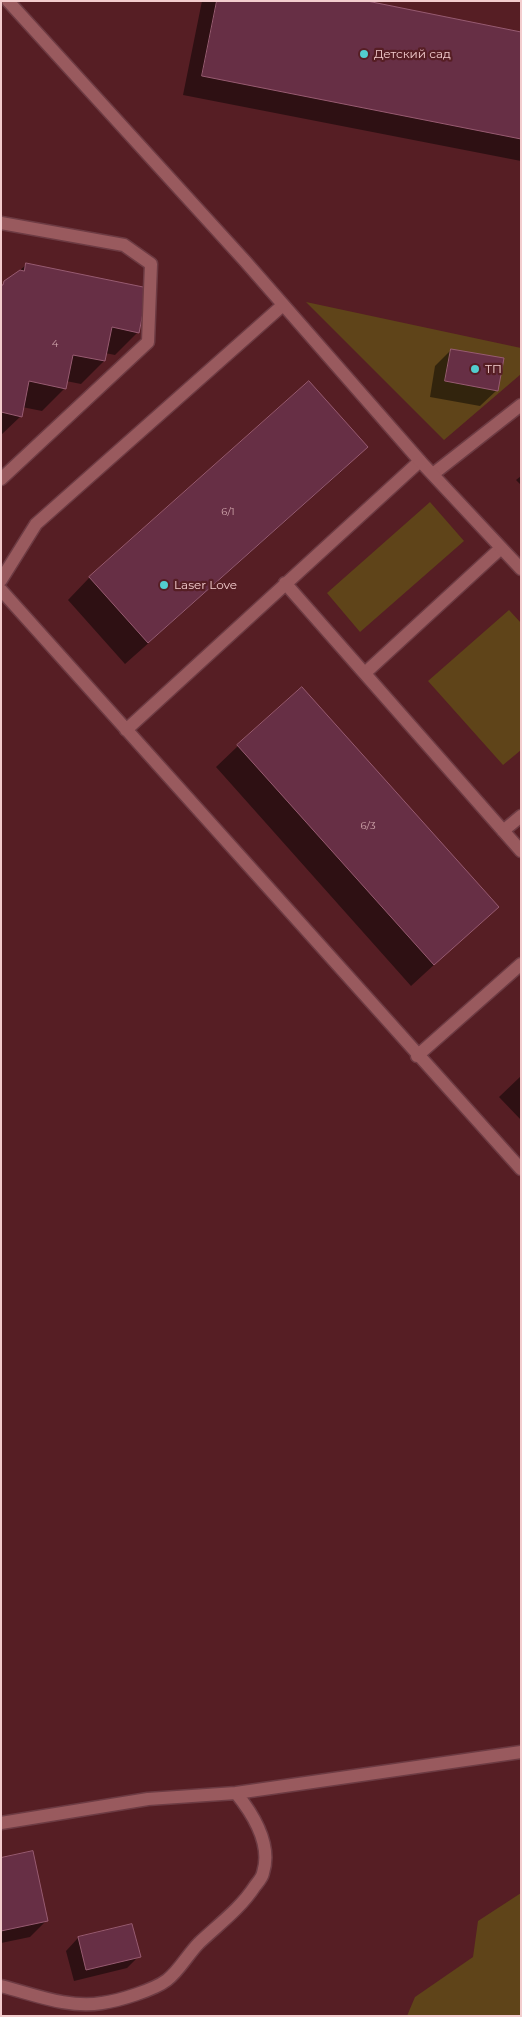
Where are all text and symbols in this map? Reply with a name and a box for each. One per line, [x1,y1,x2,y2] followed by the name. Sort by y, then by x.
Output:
[374,47,451,61] place label: Детский сад
[358,48,370,60] marker: Детский сад
[52,338,58,350] house number: 4
[485,362,502,376] place label: ТП
[469,363,481,375] marker: ТП
[221,506,235,518] house number: 6/1
[174,578,237,592] place label: Laser Love
[158,579,170,591] marker: Laser Love
[360,820,376,832] house number: 6/3

